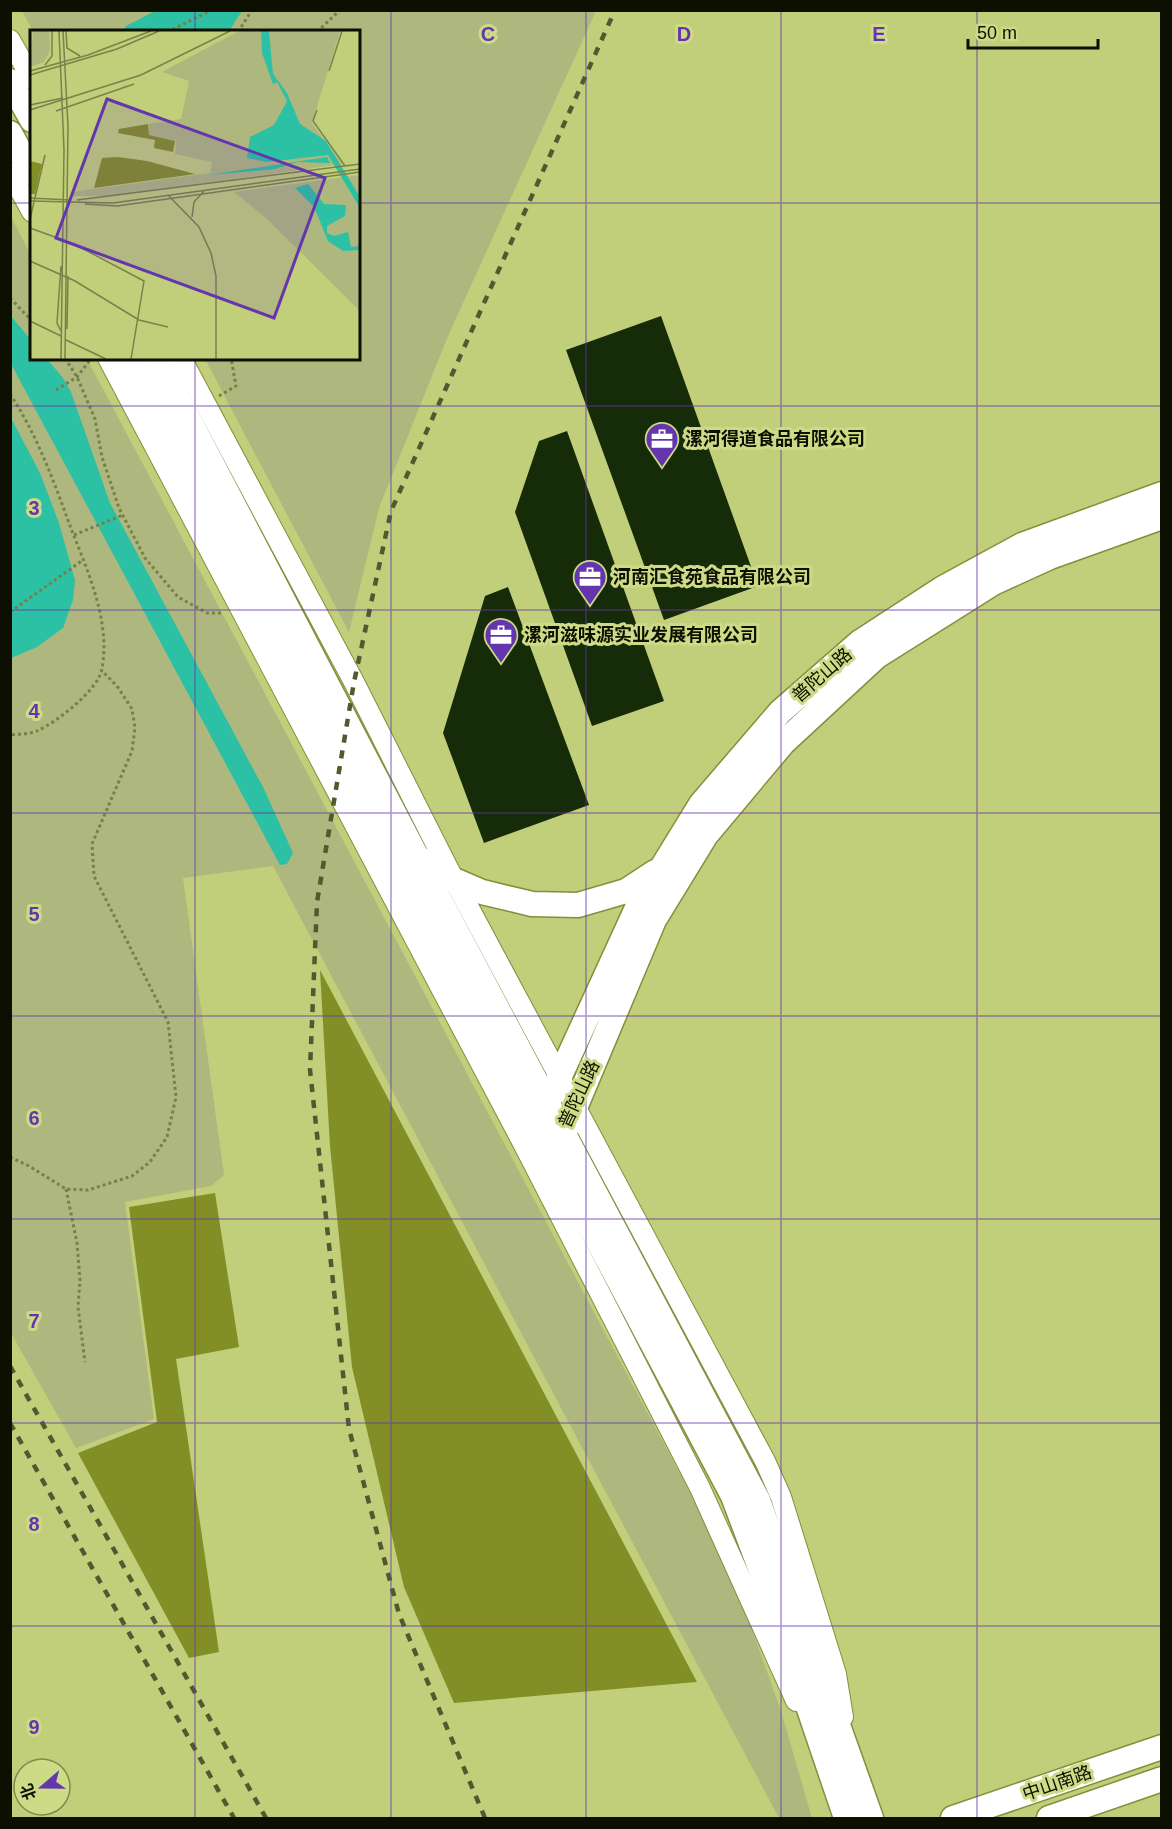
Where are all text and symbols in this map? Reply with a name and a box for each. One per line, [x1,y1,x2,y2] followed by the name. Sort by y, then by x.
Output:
[968,12,1098,50] scale bar
[481,23,495,45] text: C
[677,23,691,45] text: D
[872,23,886,45] text: E
[977,23,1017,43] text: 50 m
[30,30,360,360] inset map
[644,421,680,468] office icon: 漯河得道食品有限公司
[685,429,865,449] place label: 漯河得道食品有限公司
[28,497,40,519] text: 3
[572,559,608,606] office icon: 河南汇食苑食品有限公司
[613,567,811,587] place label: 河南汇食苑食品有限公司
[483,617,519,664] office icon: 漯河滋味源实业发展有限公司
[524,625,758,645] place label: 漯河滋味源实业发展有限公司
[788,644,856,706] street label: 普陀山路
[28,700,40,722] text: 4
[28,903,40,925] text: 5
[555,1057,603,1131] street label: 普陀山路
[28,1107,40,1129] text: 6
[28,1310,40,1332] text: 7
[28,1513,40,1535] text: 8
[28,1716,40,1738] text: 9
[12,1757,72,1817] north arrow
[1020,1762,1094,1804] street label: 中山南路
[18,1782,39,1802] text: 北

